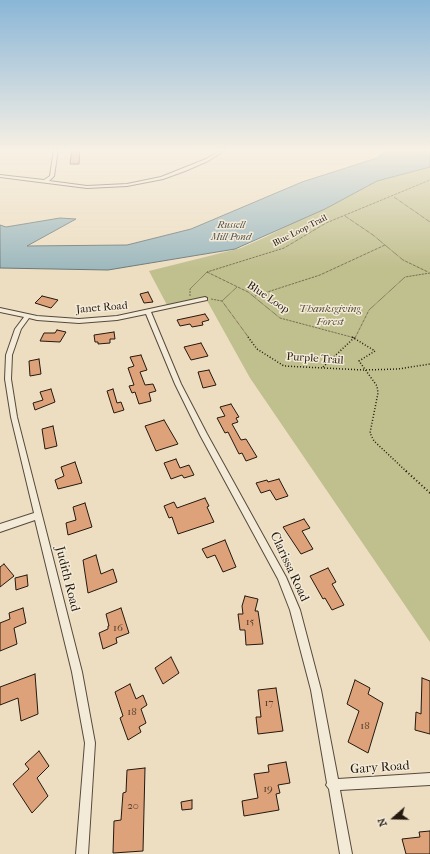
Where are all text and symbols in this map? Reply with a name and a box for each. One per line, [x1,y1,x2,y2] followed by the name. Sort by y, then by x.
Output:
[271,213,329,249] street label: Blue Loop Trail
[211,220,251,244] water label: Russell Mill Pond
[244,279,292,317] street label: Blue Loop
[76,299,128,317] street label: Janet Road
[299,302,361,328] park label: Thanksgiving Forest
[286,350,344,368] street label: Purple Trail
[266,530,312,604] street label: Clarissa Road
[51,545,83,613] street label: Judith Road
[246,615,254,629] house number: 15
[113,621,123,635] house number: 16
[264,696,274,710] house number: 17
[127,705,137,719] house number: 18
[360,719,370,733] house number: 18
[350,758,410,778] street label: Gary Road
[263,782,273,796] house number: 19
[374,798,414,838] north arrow
[127,799,139,813] house number: 20
[375,816,390,828] text: N

